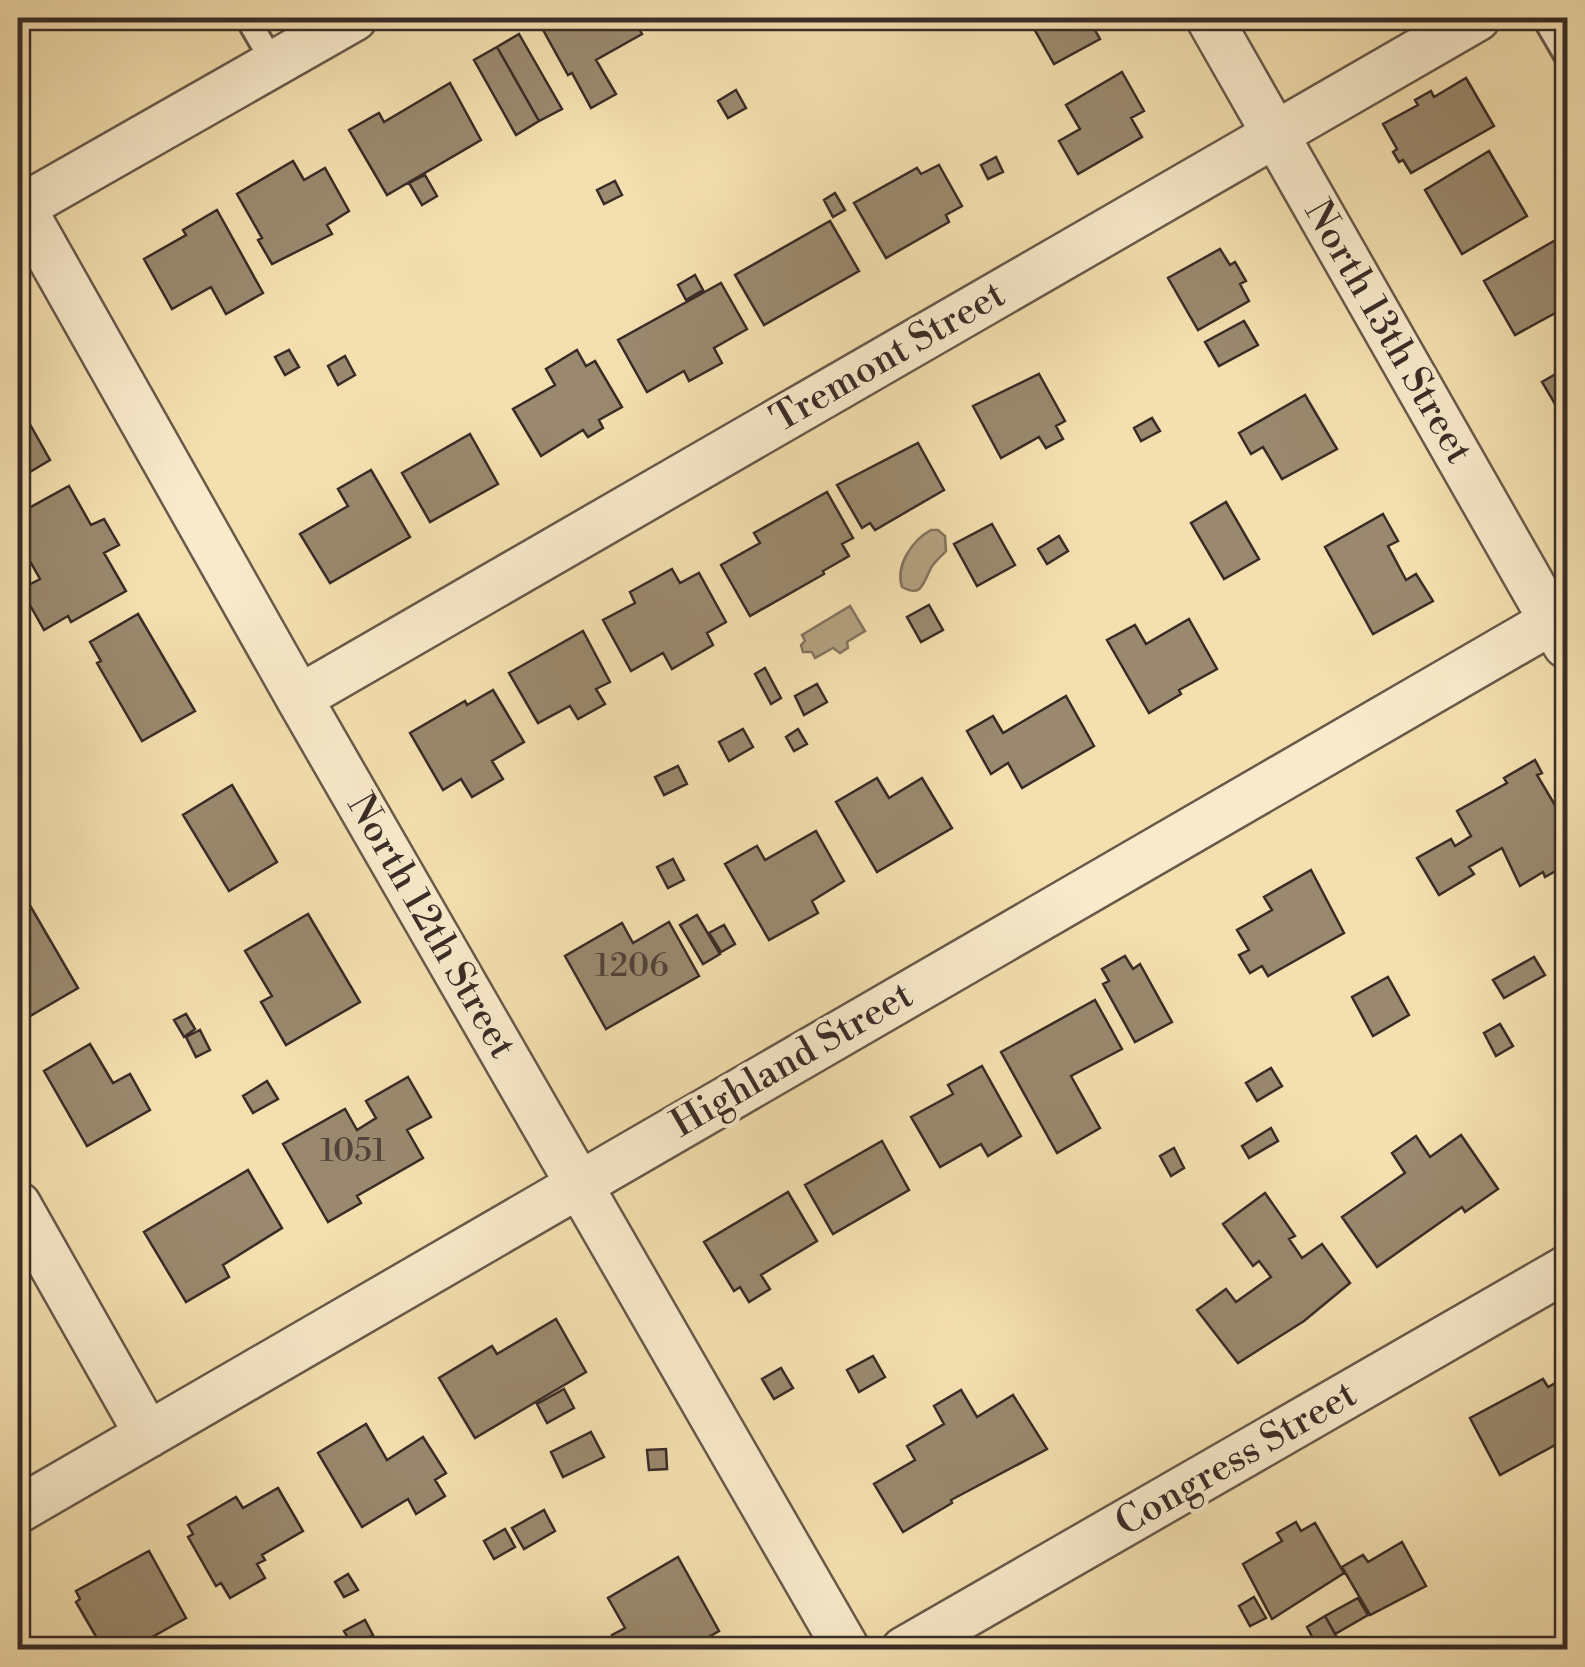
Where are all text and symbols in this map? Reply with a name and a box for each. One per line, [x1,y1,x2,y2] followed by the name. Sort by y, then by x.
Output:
[1294,192,1482,472] street label: North 13th Street
[763,271,1013,443] street label: Tremont Street
[336,785,526,1067] street label: North 12th Street
[595,946,669,986] house number: 1206
[663,972,921,1148] street label: Highland Street
[320,1131,386,1171] house number: 1051
[1107,1371,1365,1547] street label: Congress Street

